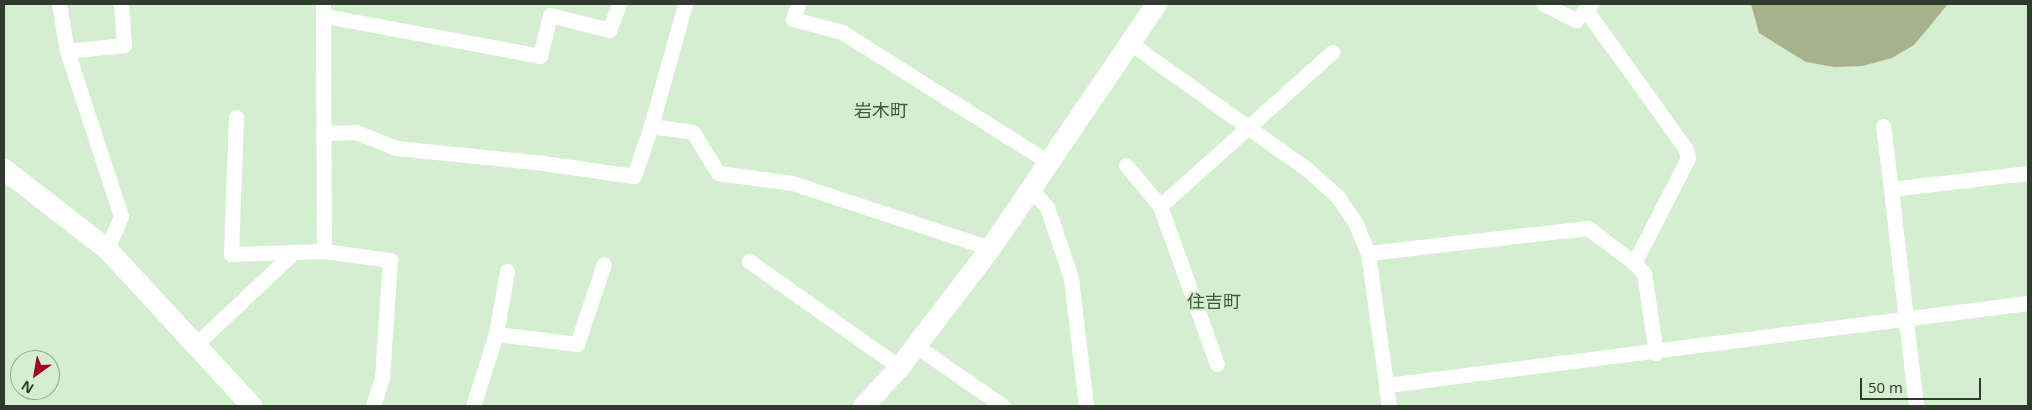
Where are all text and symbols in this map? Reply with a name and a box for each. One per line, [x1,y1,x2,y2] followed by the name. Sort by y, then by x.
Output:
[854,99,908,121] district label: 岩木町
[1187,290,1241,312] district label: 住吉町
[10,350,60,400] north arrow
[1862,368,1983,400] scale bar
[17,376,37,398] text: N
[1868,377,1903,397] text: 50 m

